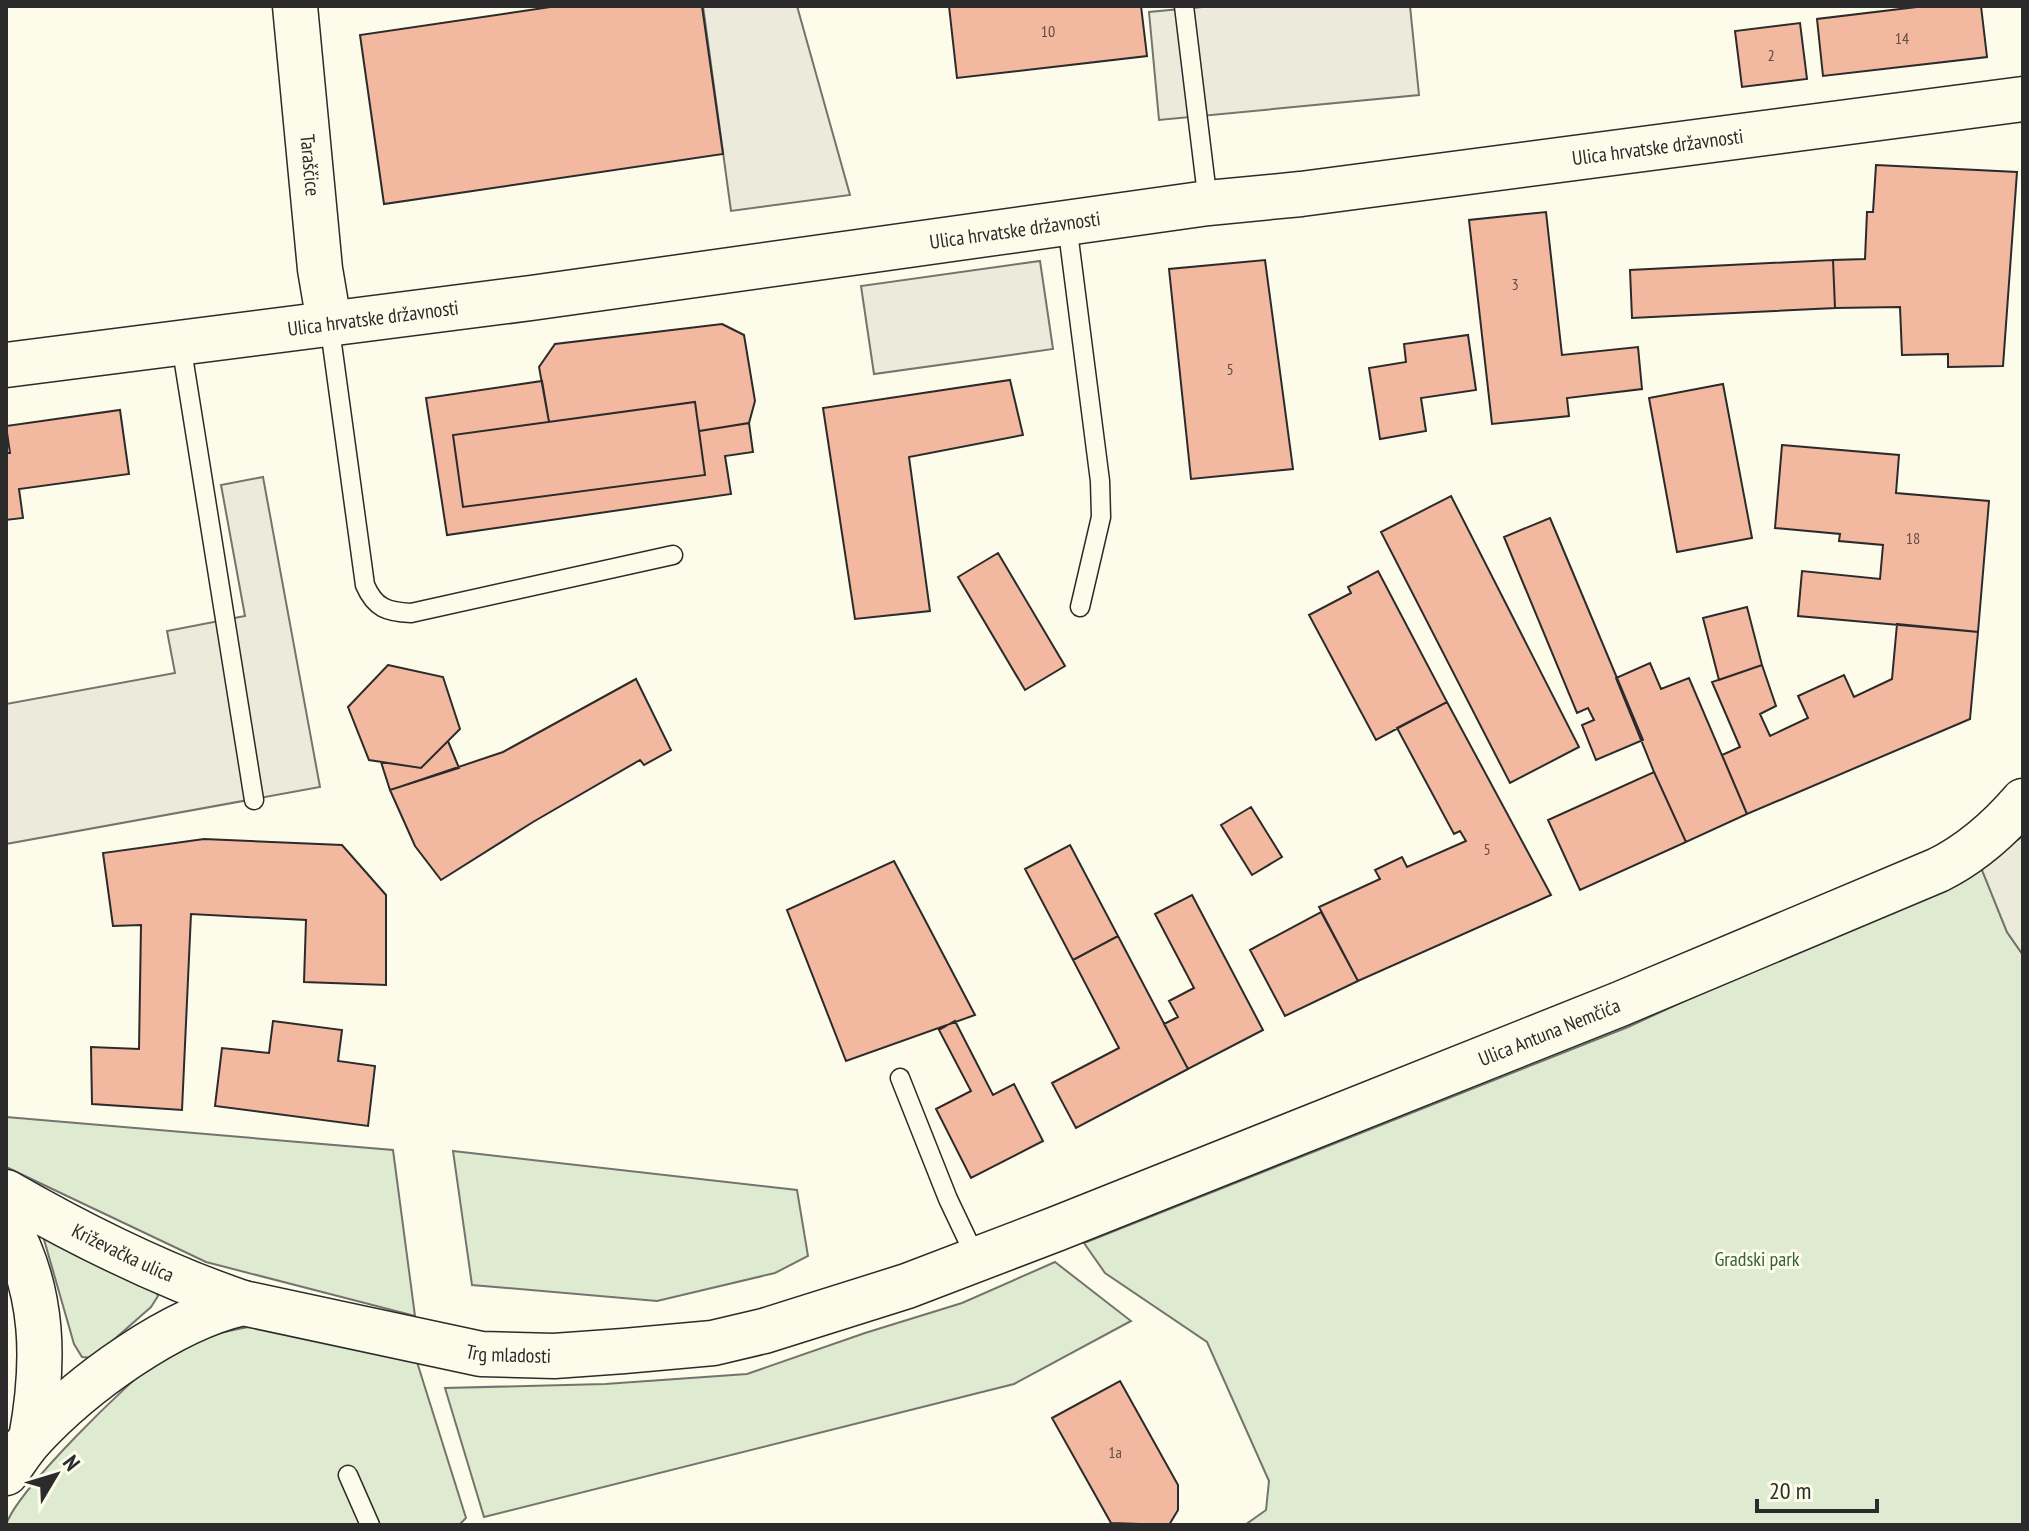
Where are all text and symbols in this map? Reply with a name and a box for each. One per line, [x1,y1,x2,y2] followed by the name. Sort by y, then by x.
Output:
[1041,21,1055,41] house number: 10
[1895,28,1909,48] house number: 14
[1767,45,1775,65] house number: 2
[1570,123,1745,171] street label: Ulica hrvatske državnosti
[294,133,326,197] street label: Taraščice
[928,205,1102,255] street label: Ulica hrvatske državnosti
[1511,274,1519,294] house number: 3
[286,294,460,342] street label: Ulica hrvatske državnosti
[1226,359,1234,379] house number: 5
[1906,528,1920,548] house number: 18
[1483,839,1491,859] house number: 5
[1475,992,1624,1072] street label: Ulica Antuna Nemčića
[68,1217,178,1288] street label: Križevačka ulica
[1714,1246,1800,1272] park label: Gradski park
[463,1338,551,1369] street label: Trg mladosti
[16,1435,96,1515] north arrow
[1108,1442,1122,1462] house number: 1a
[57,1449,86,1476] text: N
[1757,1463,1877,1513] scale bar
[1769,1475,1811,1506] text: 20 m

